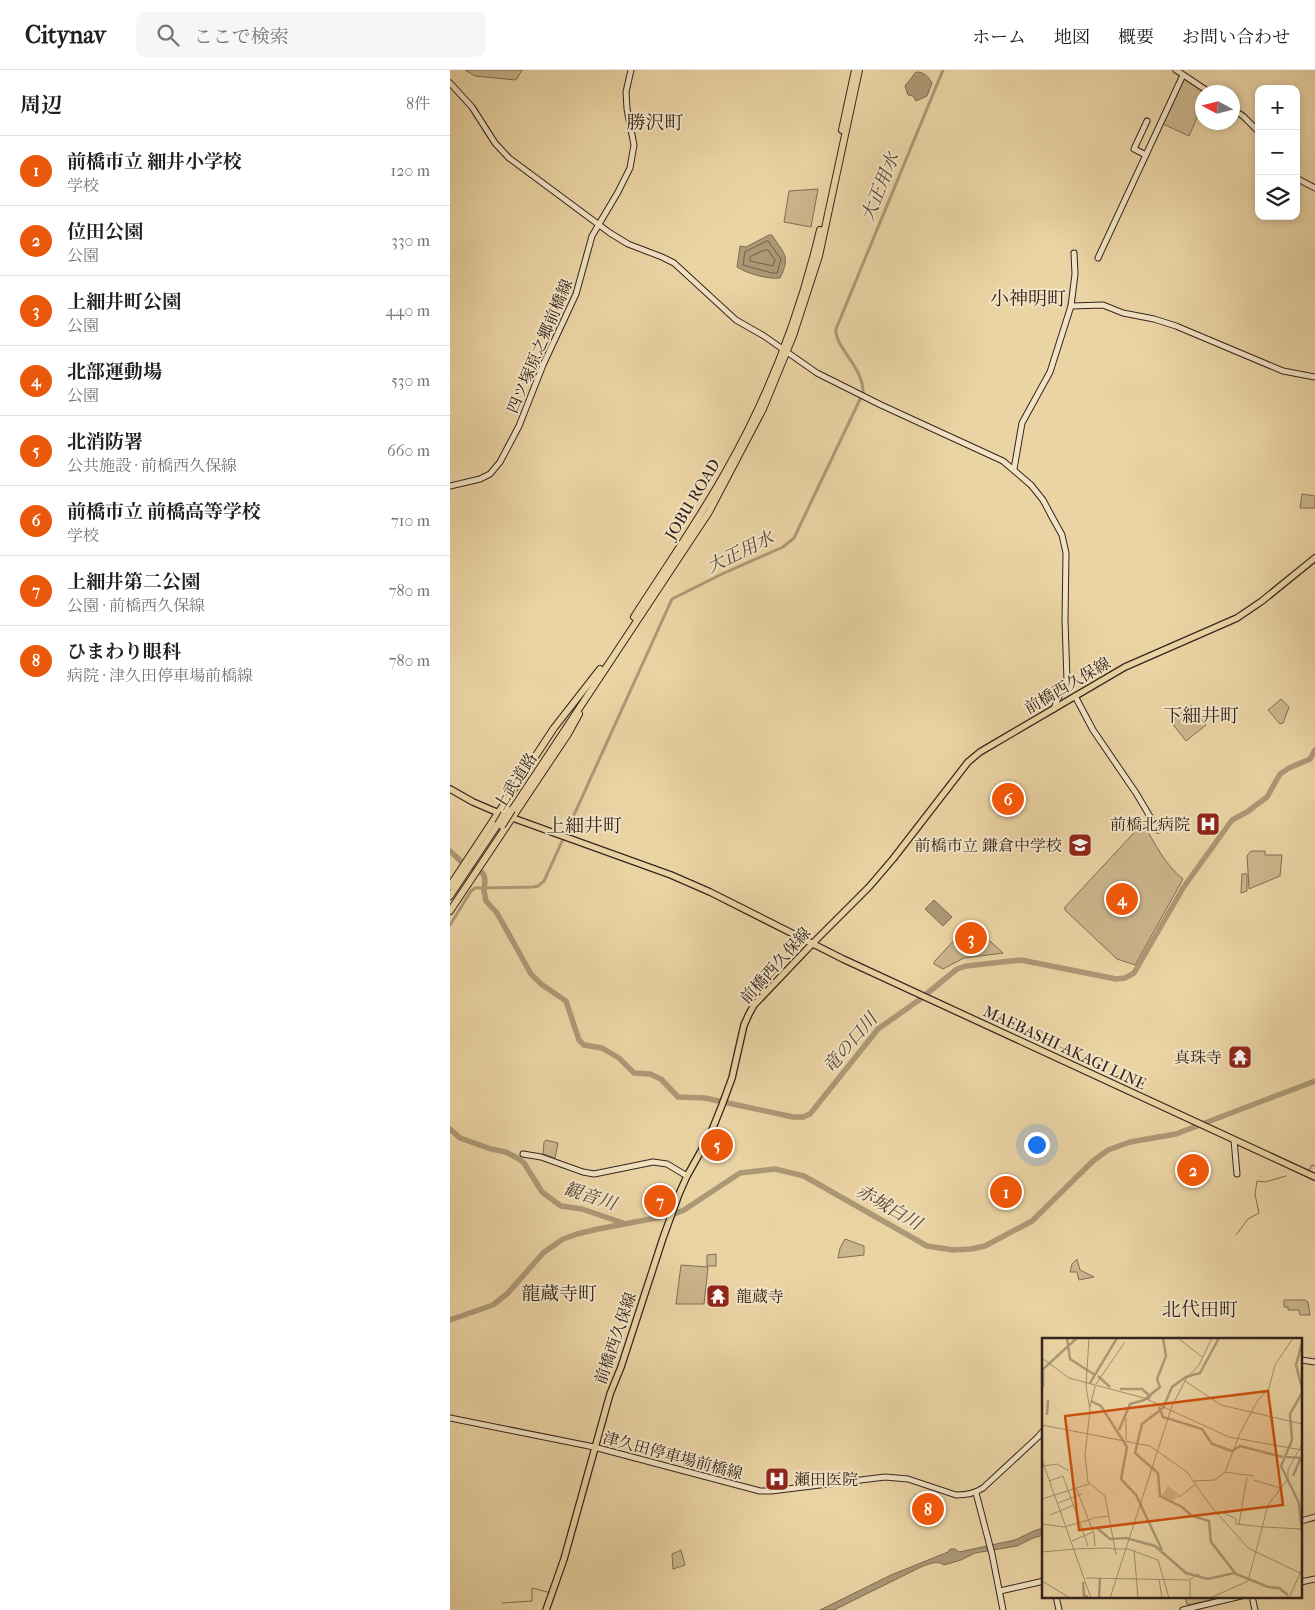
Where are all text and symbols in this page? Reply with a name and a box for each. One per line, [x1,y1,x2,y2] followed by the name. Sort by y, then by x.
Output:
[136,12,486,57] search box
[25,21,106,49] text: Citynav
[154,21,182,49] icon: search
[194,26,289,48] text: ここで検索
[972,27,1026,48] text: ホーム
[1054,27,1090,48] text: 地図
[1118,27,1154,48] text: 概要
[1182,27,1290,48] text: お問い合わせ
[1195,85,1240,130] north arrow
[1255,85,1300,220] map controls
[1255,85,1300,130] button: +
[20,93,62,117] text: 周辺
[406,94,430,113] text: 8件
[626,112,684,134] district label: 勝沢町
[1255,130,1300,175] button: −
[857,148,904,224] water label: 大正用水
[67,151,242,173] text: 前橋市立 細井小学校
[33,161,39,180] text: 1
[391,161,430,180] text: 120 m
[1255,175,1300,220] button: layers
[67,176,99,195] text: 学校
[67,221,143,243] text: 位田公園
[32,231,40,250] text: 2
[391,231,430,250] text: 330 m
[67,246,99,265] text: 公園
[503,276,576,416] street label: 四ツ塚原之郷前橋線
[990,288,1066,310] district label: 小神明町
[67,291,181,313] text: 上細井町公園
[33,301,39,320] text: 3
[385,301,430,320] text: 440 m
[67,316,99,335] text: 公園
[67,361,162,383] text: 北部運動場
[31,371,41,390] text: 4
[391,371,430,390] text: 530 m
[67,386,99,405] text: 公園
[67,431,143,453] text: 北消防署
[33,441,39,460] text: 5
[387,441,430,460] text: 660 m
[67,456,237,475] text: 公共施設 · 前橋西久保線
[660,456,724,545] street label: JOBU ROAD
[67,501,261,523] text: 前橋市立 前橋高等学校
[32,511,40,530] text: 6
[391,511,430,530] text: 710 m
[67,526,99,545] text: 学校
[703,526,779,578] water label: 大正用水
[67,571,200,593] text: 上細井第二公園
[32,581,40,600] text: 7
[389,581,430,600] text: 780 m
[67,596,205,615] text: 公園 · 前橋西久保線
[67,641,181,663] text: ひまわり眼科
[32,651,40,670] text: 8
[389,651,430,670] text: 780 m
[1021,653,1114,718] street label: 前橋西久保線
[67,666,253,685] text: 病院 · 津久田停車場前橋線
[1163,705,1239,727] district label: 下細井町
[490,749,541,813] street label: 上武道路
[992,780,1024,818] pin: 6
[1195,811,1221,837] hospital icon: 前橋北病院
[546,815,622,837] district label: 上細井町
[1110,815,1190,834] place label: 前橋北病院
[1067,832,1093,858] school or university icon: 前橋市立 鎌倉中学校
[915,836,1062,855] place label: 前橋市立 鎌倉中学校
[1106,880,1138,918] pin: 4
[955,919,987,957] pin: 3
[736,923,815,1007] street label: 前橋西久保線
[980,1001,1150,1094] street label: MAEBASHI-AKAGI LINE
[819,1008,883,1077] water label: 竜の口川
[1227,1044,1253,1070] temple icon: 真珠寺
[1174,1048,1222,1067] place label: 真珠寺
[701,1126,733,1164] pin: 5
[1024,1132,1050,1158] your location
[1177,1151,1209,1189] pin: 2
[990,1173,1022,1211] pin: 1
[561,1178,621,1215] water label: 観音川
[852,1180,927,1236] water label: 赤城白川
[644,1182,676,1220] pin: 7
[521,1283,597,1305] district label: 龍蔵寺町
[705,1283,731,1309] temple icon: 龍蔵寺
[736,1287,784,1306] place label: 龍蔵寺
[591,1290,640,1387] street label: 前橋西久保線
[1162,1299,1238,1321] district label: 北代田町
[1042,1338,1302,1598] inset map
[601,1428,745,1483] street label: 津久田停車場前橋線
[764,1466,790,1492] hospital icon: 瀬田医院
[794,1470,858,1489] place label: 瀬田医院
[912,1490,944,1528] pin: 8

